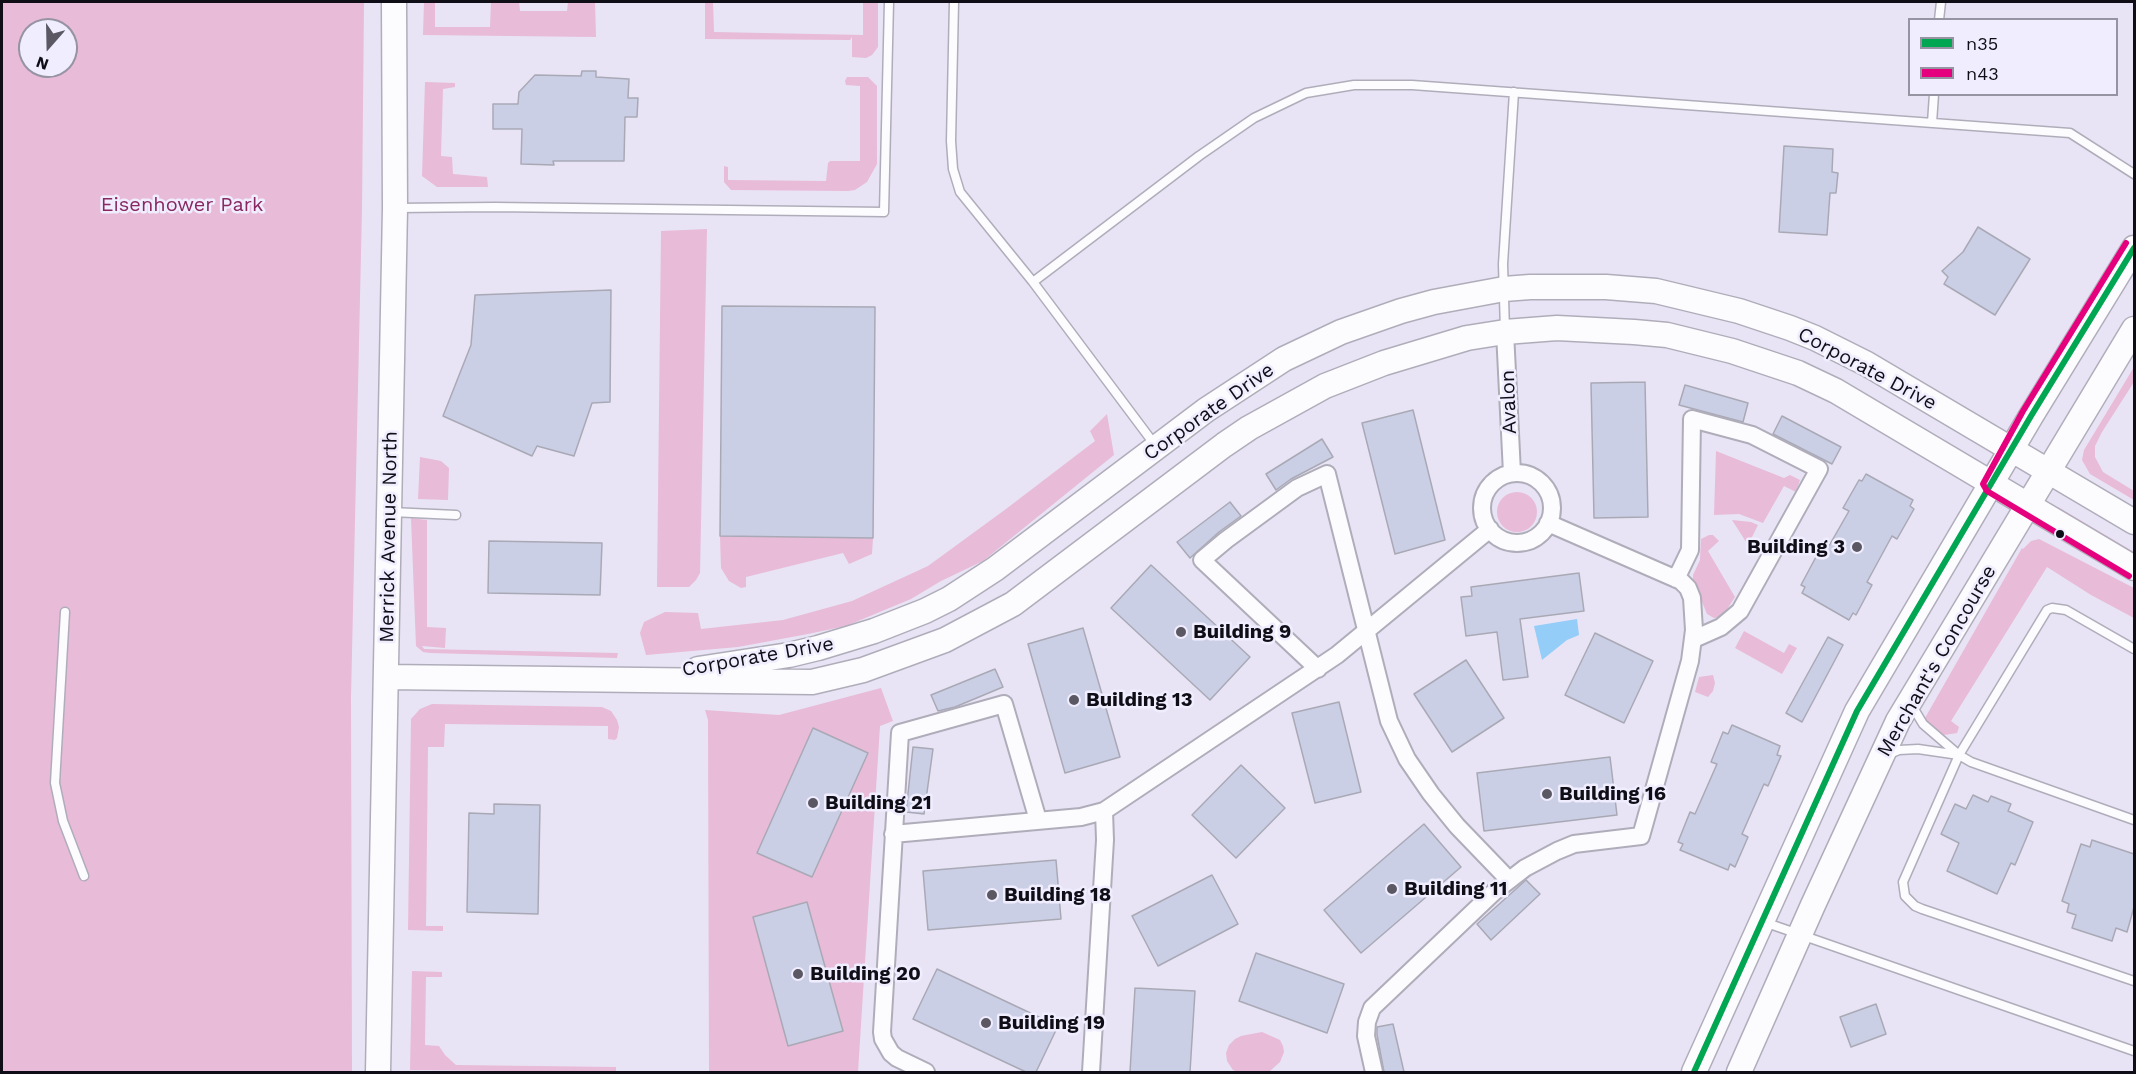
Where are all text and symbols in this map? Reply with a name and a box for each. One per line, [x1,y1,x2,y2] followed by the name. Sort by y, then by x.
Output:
[18,18,78,78] north arrow
[1908,18,2118,96] legend
[1966,33,1998,54] text: n35
[34,53,51,74] text: N
[1966,63,1999,84] text: n43
[101,193,263,217] park label: Eisenhower Park
[1794,322,1940,416] street label: Corporate Drive
[1139,358,1279,466] street label: Corporate Drive
[1496,369,1522,435] street label: Avalon
[375,431,403,643] street label: Merrick Avenue North
[2054,528,2066,540] unlabelled marker
[1747,535,1845,559] place label: Building 3
[1850,540,1864,554] marker: Building 3
[1872,561,2002,761] street label: Merchant's Concourse
[1193,620,1291,644] place label: Building 9
[1174,625,1188,639] marker: Building 9
[680,632,836,682] street label: Corporate Drive
[1086,688,1193,712] place label: Building 13
[1067,693,1081,707] marker: Building 13
[1559,782,1666,806] place label: Building 16
[1540,787,1554,801] marker: Building 16
[825,791,932,815] place label: Building 21
[806,796,820,810] marker: Building 21
[1404,877,1507,901] place label: Building 11
[1385,882,1399,896] marker: Building 11
[1004,883,1111,907] place label: Building 18
[985,888,999,902] marker: Building 18
[810,962,921,986] place label: Building 20
[791,967,805,981] marker: Building 20
[998,1011,1105,1035] place label: Building 19
[979,1016,993,1030] marker: Building 19

